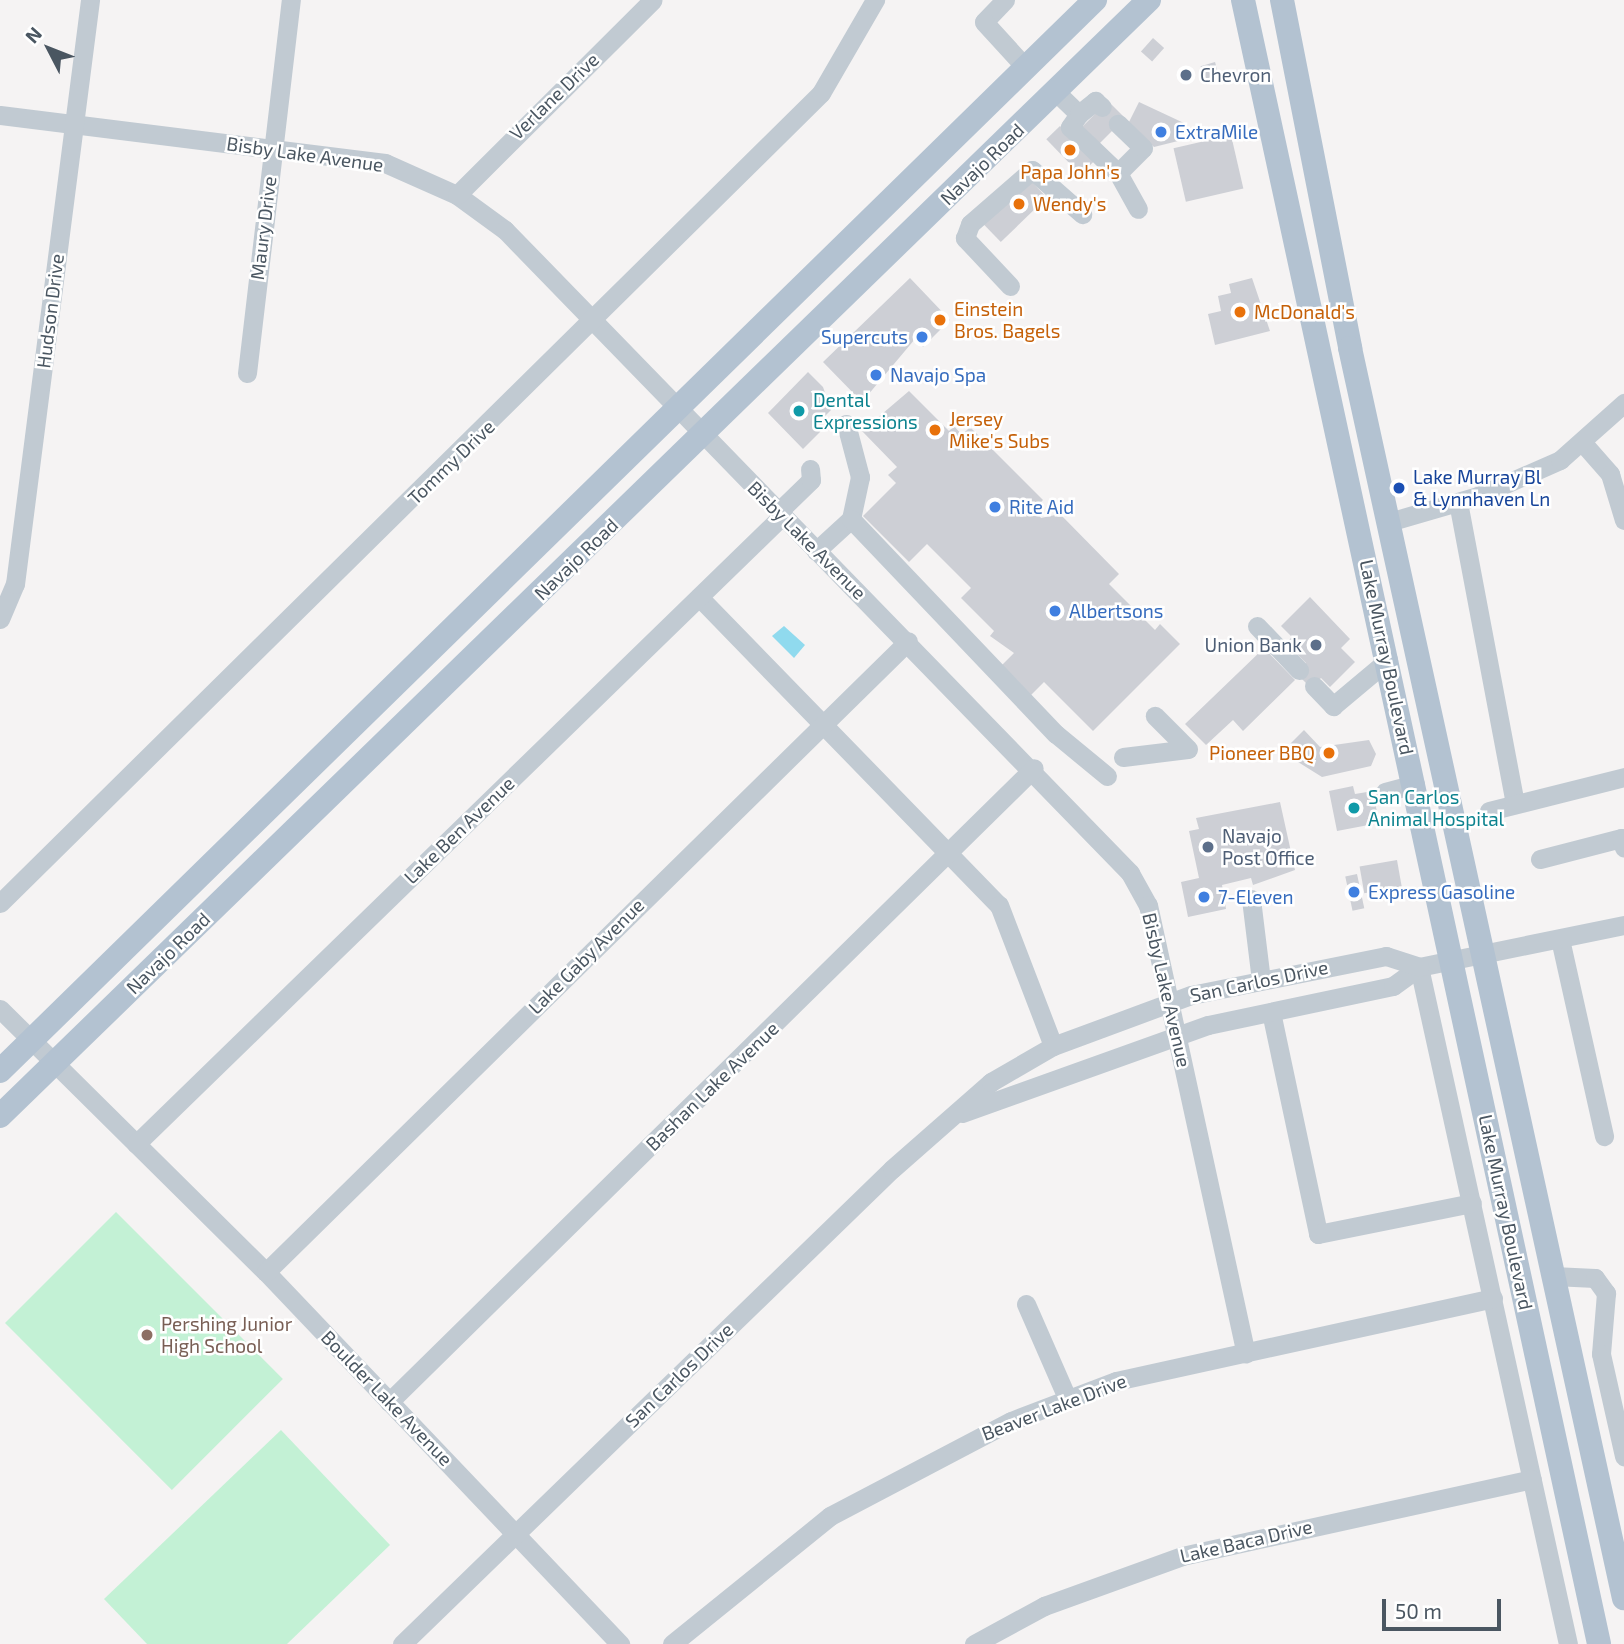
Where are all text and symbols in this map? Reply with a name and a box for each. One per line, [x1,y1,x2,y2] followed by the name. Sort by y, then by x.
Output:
[14,14,84,84] north arrow
[20,22,46,47] text: N
[505,48,603,144] street label: Verlane Drive
[1200,64,1271,86] place label: Chevron
[1178,67,1194,83] marker: Chevron
[935,118,1029,210] street label: Navajo Road
[1175,121,1258,143] place label: ExtraMile
[1153,124,1169,140] marker: ExtraMile
[225,132,385,176] street label: Bisby Lake Avenue
[1062,142,1078,158] marker: Papa John's
[1020,161,1120,183] place label: Papa John's
[245,175,281,281] street label: Maury Drive
[1033,193,1106,215] place label: Wendy's
[1011,196,1027,212] marker: Wendy's
[32,252,68,370] street label: Hudson Drive
[954,298,1060,342] place label: Einstein Bros. Bagels
[1254,301,1355,323] place label: McDonald's
[1232,304,1248,320] marker: McDonald's
[932,312,948,328] marker: Einstein Bros. Bagels
[821,326,908,348] place label: Supercuts
[914,329,930,345] marker: Supercuts
[890,364,986,386] place label: Navajo Spa
[868,367,884,383] marker: Navajo Spa
[813,389,918,433] place label: Dental Expressions
[791,403,807,419] marker: Dental Expressions
[949,408,1050,452] place label: Jersey Mike's Subs
[403,415,499,509] street label: Tommy Drive
[927,422,943,438] marker: Jersey Mike's Subs
[1413,466,1550,510] place label: Lake Murray Bl & Lynnhaven Ln
[743,476,871,604] street label: Bisby Lake Avenue
[1391,480,1407,496] marker: Lake Murray Bl & Lynnhaven Ln
[1009,496,1075,518] place label: Rite Aid
[987,499,1003,515] marker: Rite Aid
[529,513,623,605] street label: Navajo Road
[1355,557,1419,757] street label: Lake Murray Boulevard
[1069,600,1163,622] place label: Albertsons
[1047,603,1063,619] marker: Albertsons
[1205,634,1302,656] place label: Union Bank
[1308,637,1324,653] marker: Union Bank
[1209,742,1315,764] place label: Pioneer BBQ
[1321,745,1337,761] marker: Pioneer BBQ
[399,771,519,889] street label: Lake Ben Avenue
[1368,786,1505,830] place label: San Carlos Animal Hospital
[1346,800,1362,816] marker: San Carlos Animal Hospital
[1222,825,1315,869] place label: Navajo Post Office
[1200,839,1216,855] marker: Navajo Post Office
[1368,881,1515,903] place label: Express Gasoline
[1346,884,1362,900] marker: Express Gasoline
[1218,886,1293,908] place label: 7-Eleven
[1196,889,1212,905] marker: 7-Eleven
[523,893,649,1019] street label: Lake Gaby Avenue
[121,907,215,999] street label: Navajo Road
[1138,910,1196,1070] street label: Bisby Lake Avenue
[1188,955,1330,1007] street label: San Carlos Drive
[641,1017,783,1155] street label: Bashan Lake Avenue
[1474,1112,1538,1312] street label: Lake Murray Boulevard
[161,1313,293,1357] place label: Pershing Junior High School
[620,1318,738,1432] street label: San Carlos Drive
[316,1325,458,1471] street label: Boulder Lake Avenue
[139,1327,155,1343] marker: Pershing Junior High School
[978,1369,1130,1445] street label: Beaver Lake Drive
[1178,1515,1314,1567] street label: Lake Baca Drive
[1386,1584,1505,1628] scale bar
[1395,1598,1442,1623] text: 50 m

